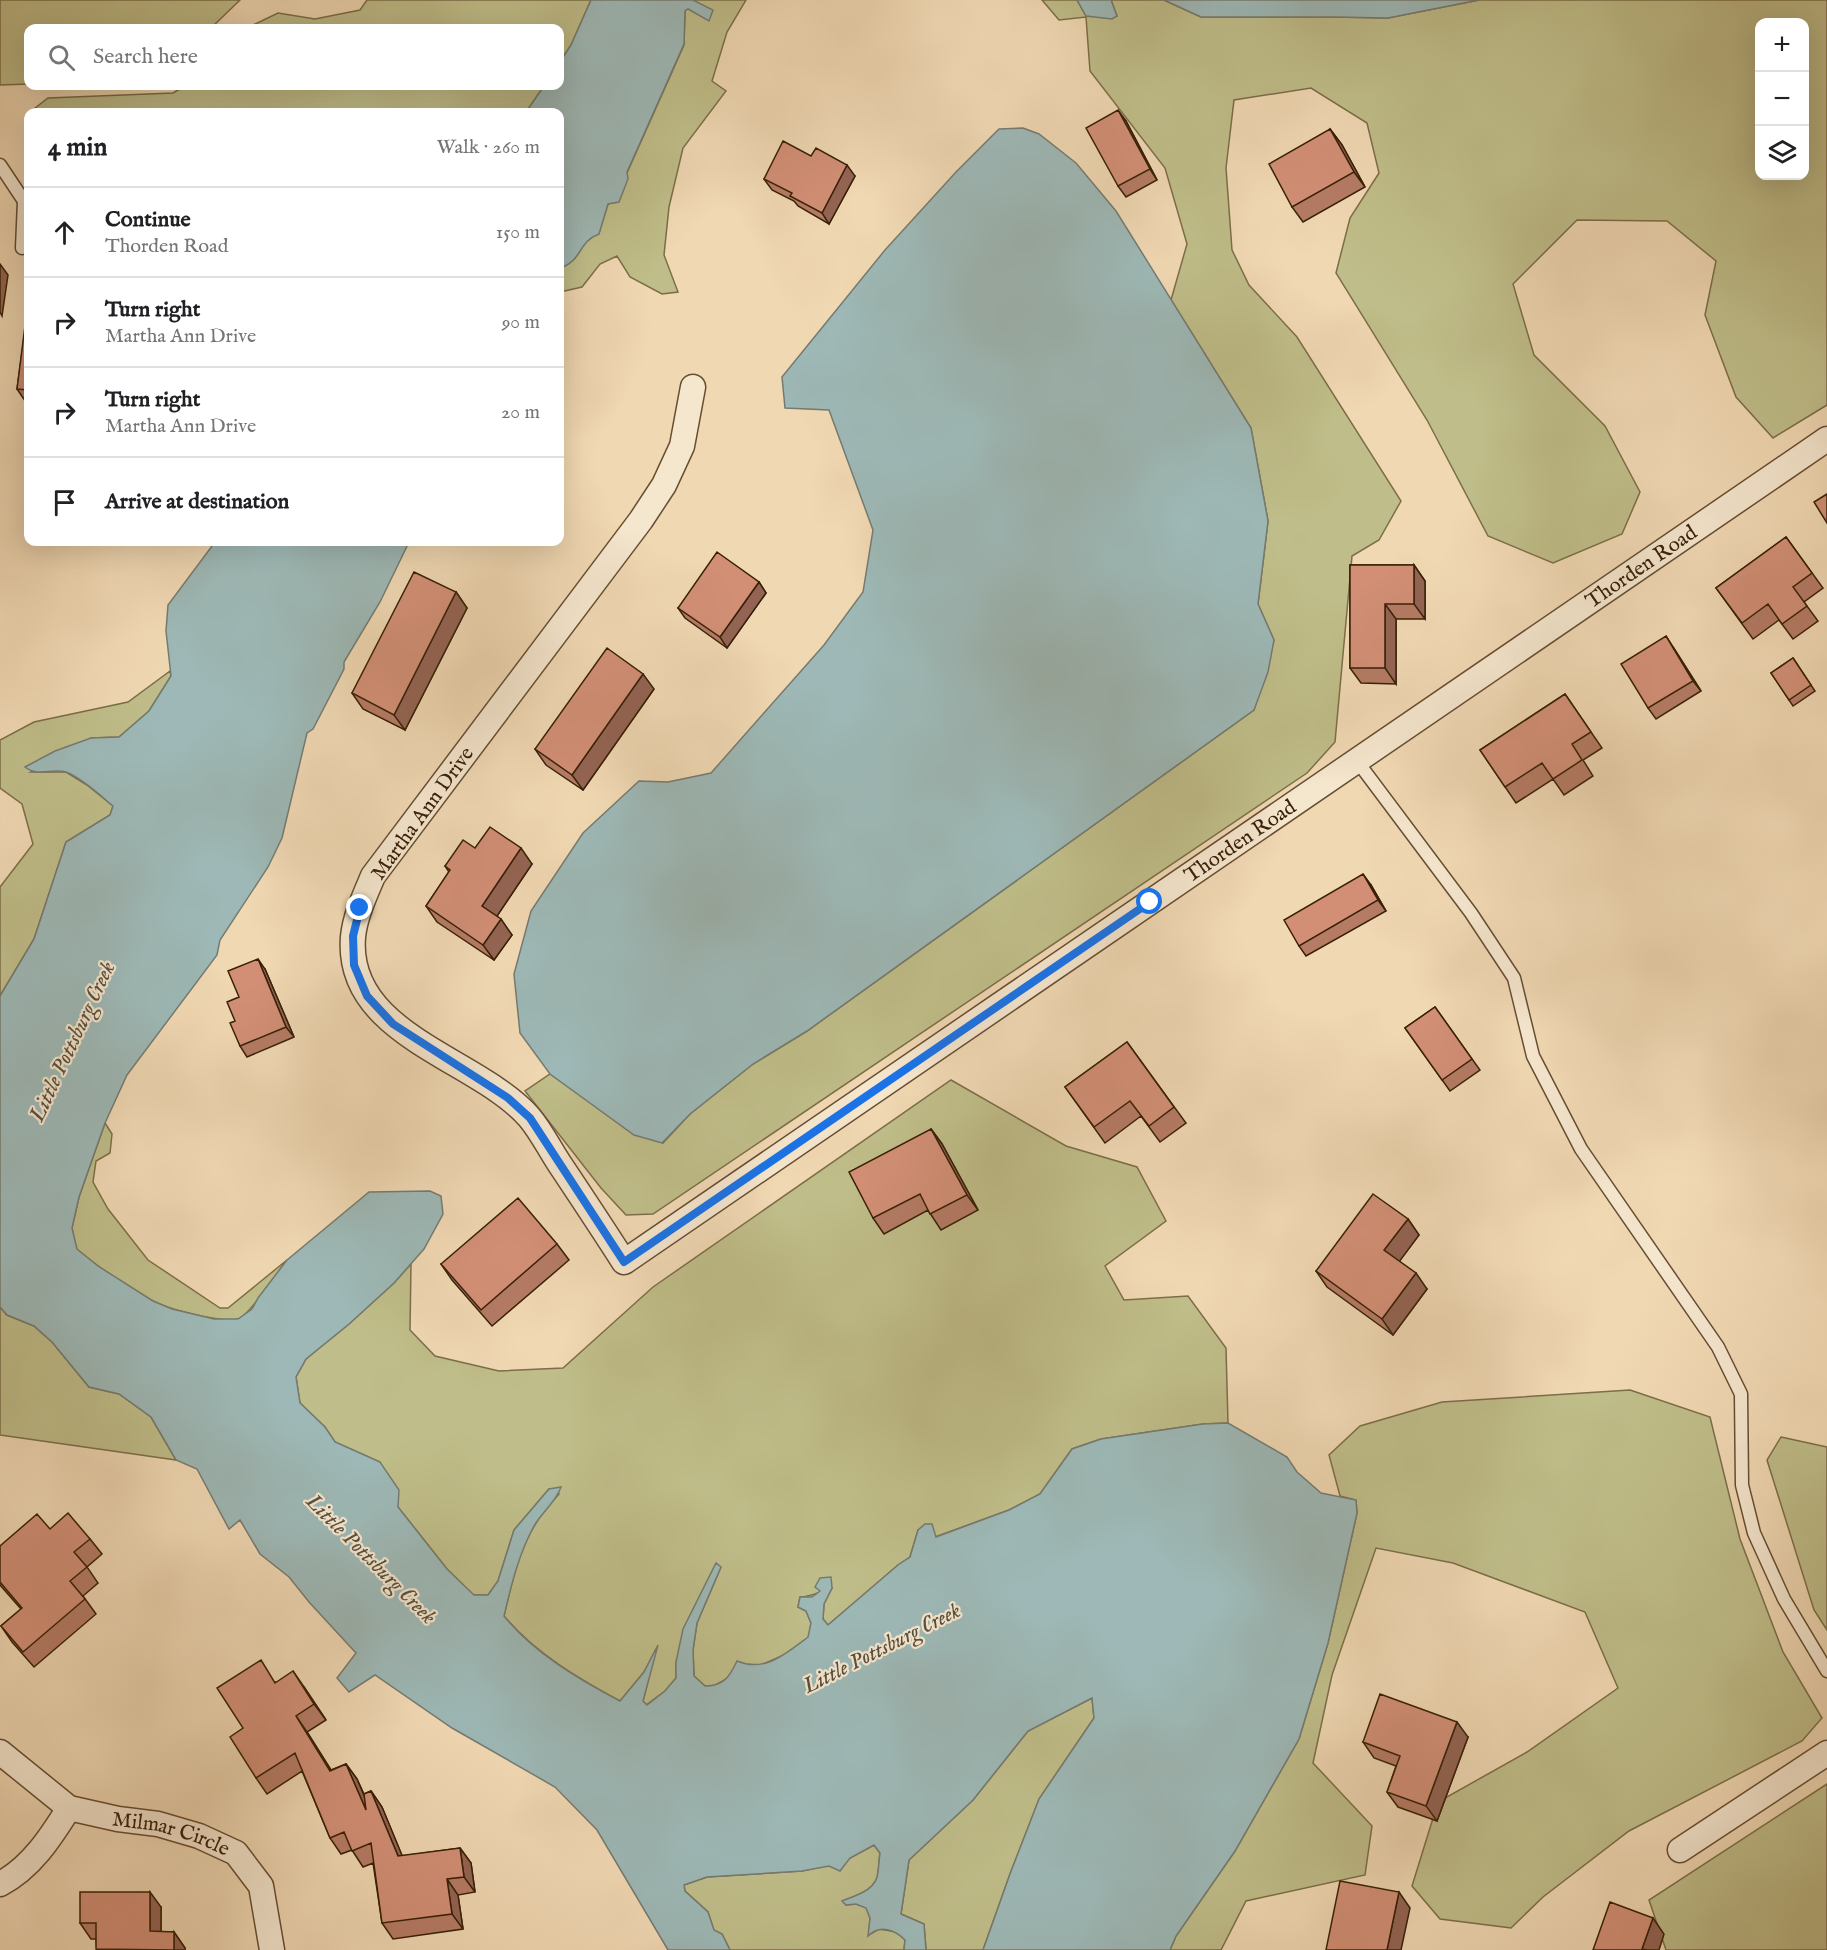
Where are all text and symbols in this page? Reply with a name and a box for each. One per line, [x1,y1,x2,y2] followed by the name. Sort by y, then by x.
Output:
[1755,18,1809,180] map controls
[1755,18,1809,72] button: +
[24,24,564,90] search box
[45,41,78,74] icon: search
[93,43,198,71] text: Search here
[1755,72,1809,126] button: −
[1755,126,1809,180] button: layers
[48,131,107,164] text: 4 min
[437,135,540,160] text: Walk · 260 m
[105,206,191,234] text: Continue
[48,216,81,249] icon: ahead
[496,220,540,245] text: 150 m
[105,234,228,259] text: Thorden Road
[105,296,200,324] text: Turn right
[48,306,81,339] icon: right
[502,310,540,335] text: 90 m
[105,324,256,349] text: Martha Ann Drive
[105,386,200,414] text: Turn right
[48,396,81,429] icon: right
[501,400,540,425] text: 20 m
[105,414,256,439] text: Martha Ann Drive
[48,486,81,519] icon: arrive
[105,488,289,516] text: Arrive at destination
[1581,519,1704,615] street label: Thorden Road
[366,741,481,886] street label: Martha Ann Drive
[1180,794,1302,890] street label: Thorden Road
[1136,888,1162,914] route start
[346,894,372,920] route end
[23,957,122,1127] water label: Little Pottsburg Creek
[299,1488,442,1631] water label: Little Pottsburg Creek
[797,1597,966,1701] water label: Little Pottsburg Creek
[110,1806,234,1863] street label: Milmar Circle

